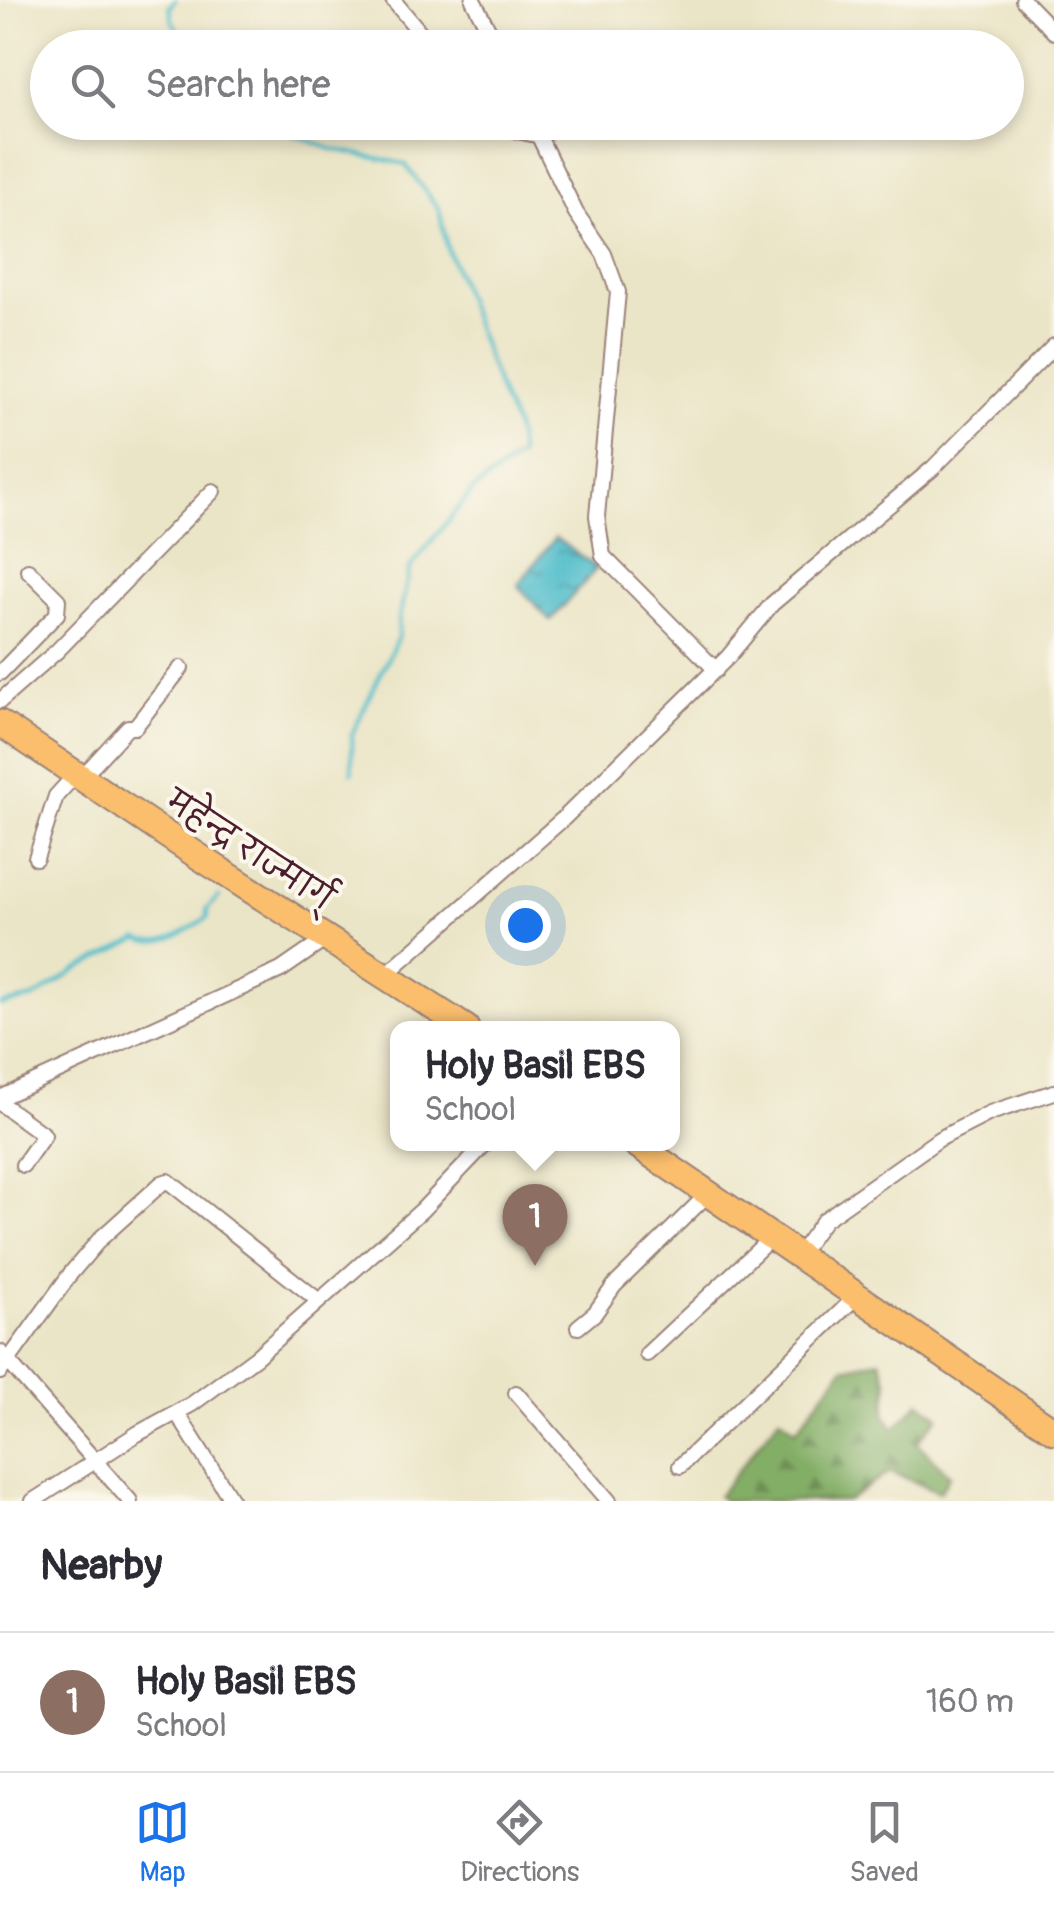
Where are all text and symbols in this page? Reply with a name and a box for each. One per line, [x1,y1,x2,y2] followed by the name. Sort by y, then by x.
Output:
[30,30,1024,140] search box
[65,58,120,113] icon: search
[145,61,331,109] text: Search here
[154,774,347,924] street label: महेन्द्र राज्मार्ग्
[500,900,551,951] your location
[390,1021,680,1151] popup
[424,1042,646,1090] text: Holy Basil EBS
[424,1090,516,1130] text: School
[502,1184,568,1266] pin: 1
[40,1540,162,1592] text: Nearby
[135,1658,357,1706] text: Holy Basil EBS
[66,1682,79,1722] text: 1
[926,1682,1014,1722] text: 160 m
[135,1706,227,1746] text: School
[135,1795,190,1890] tab: Map
[460,1795,579,1890] tab: Directions
[849,1795,919,1890] tab: Saved

